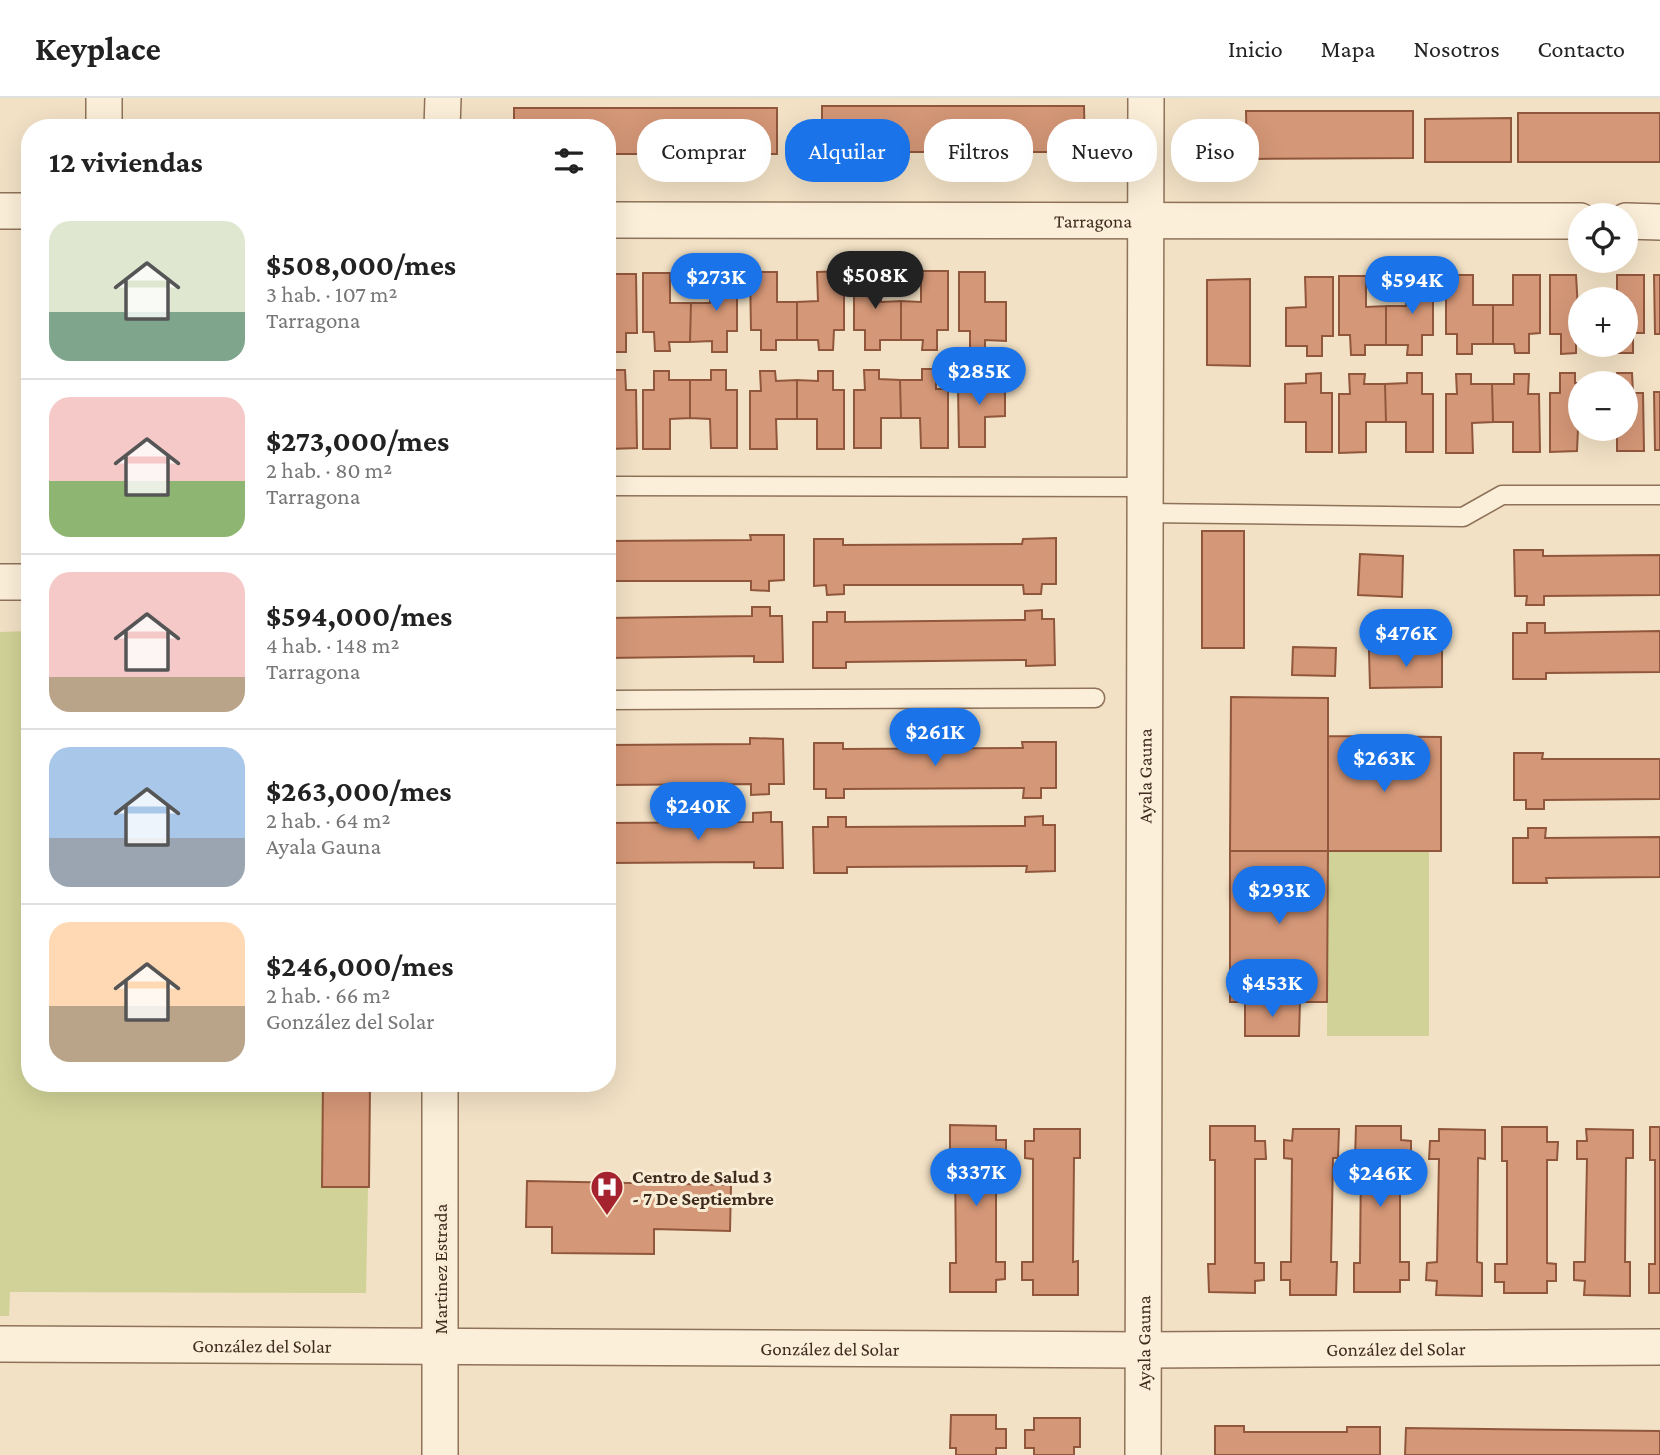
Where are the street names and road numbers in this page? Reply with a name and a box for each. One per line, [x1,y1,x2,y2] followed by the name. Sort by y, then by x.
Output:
[1054,210,1132,232] street label: Tarragona
[1134,728,1156,824] street label: Ayala Gauna
[430,1203,451,1334] street label: Martinez Estrada
[1133,1295,1154,1391] street label: Ayala Gauna
[192,1335,332,1357] street label: González del Solar
[760,1338,900,1360] street label: González del Solar
[1326,1338,1466,1360] street label: González del Solar

